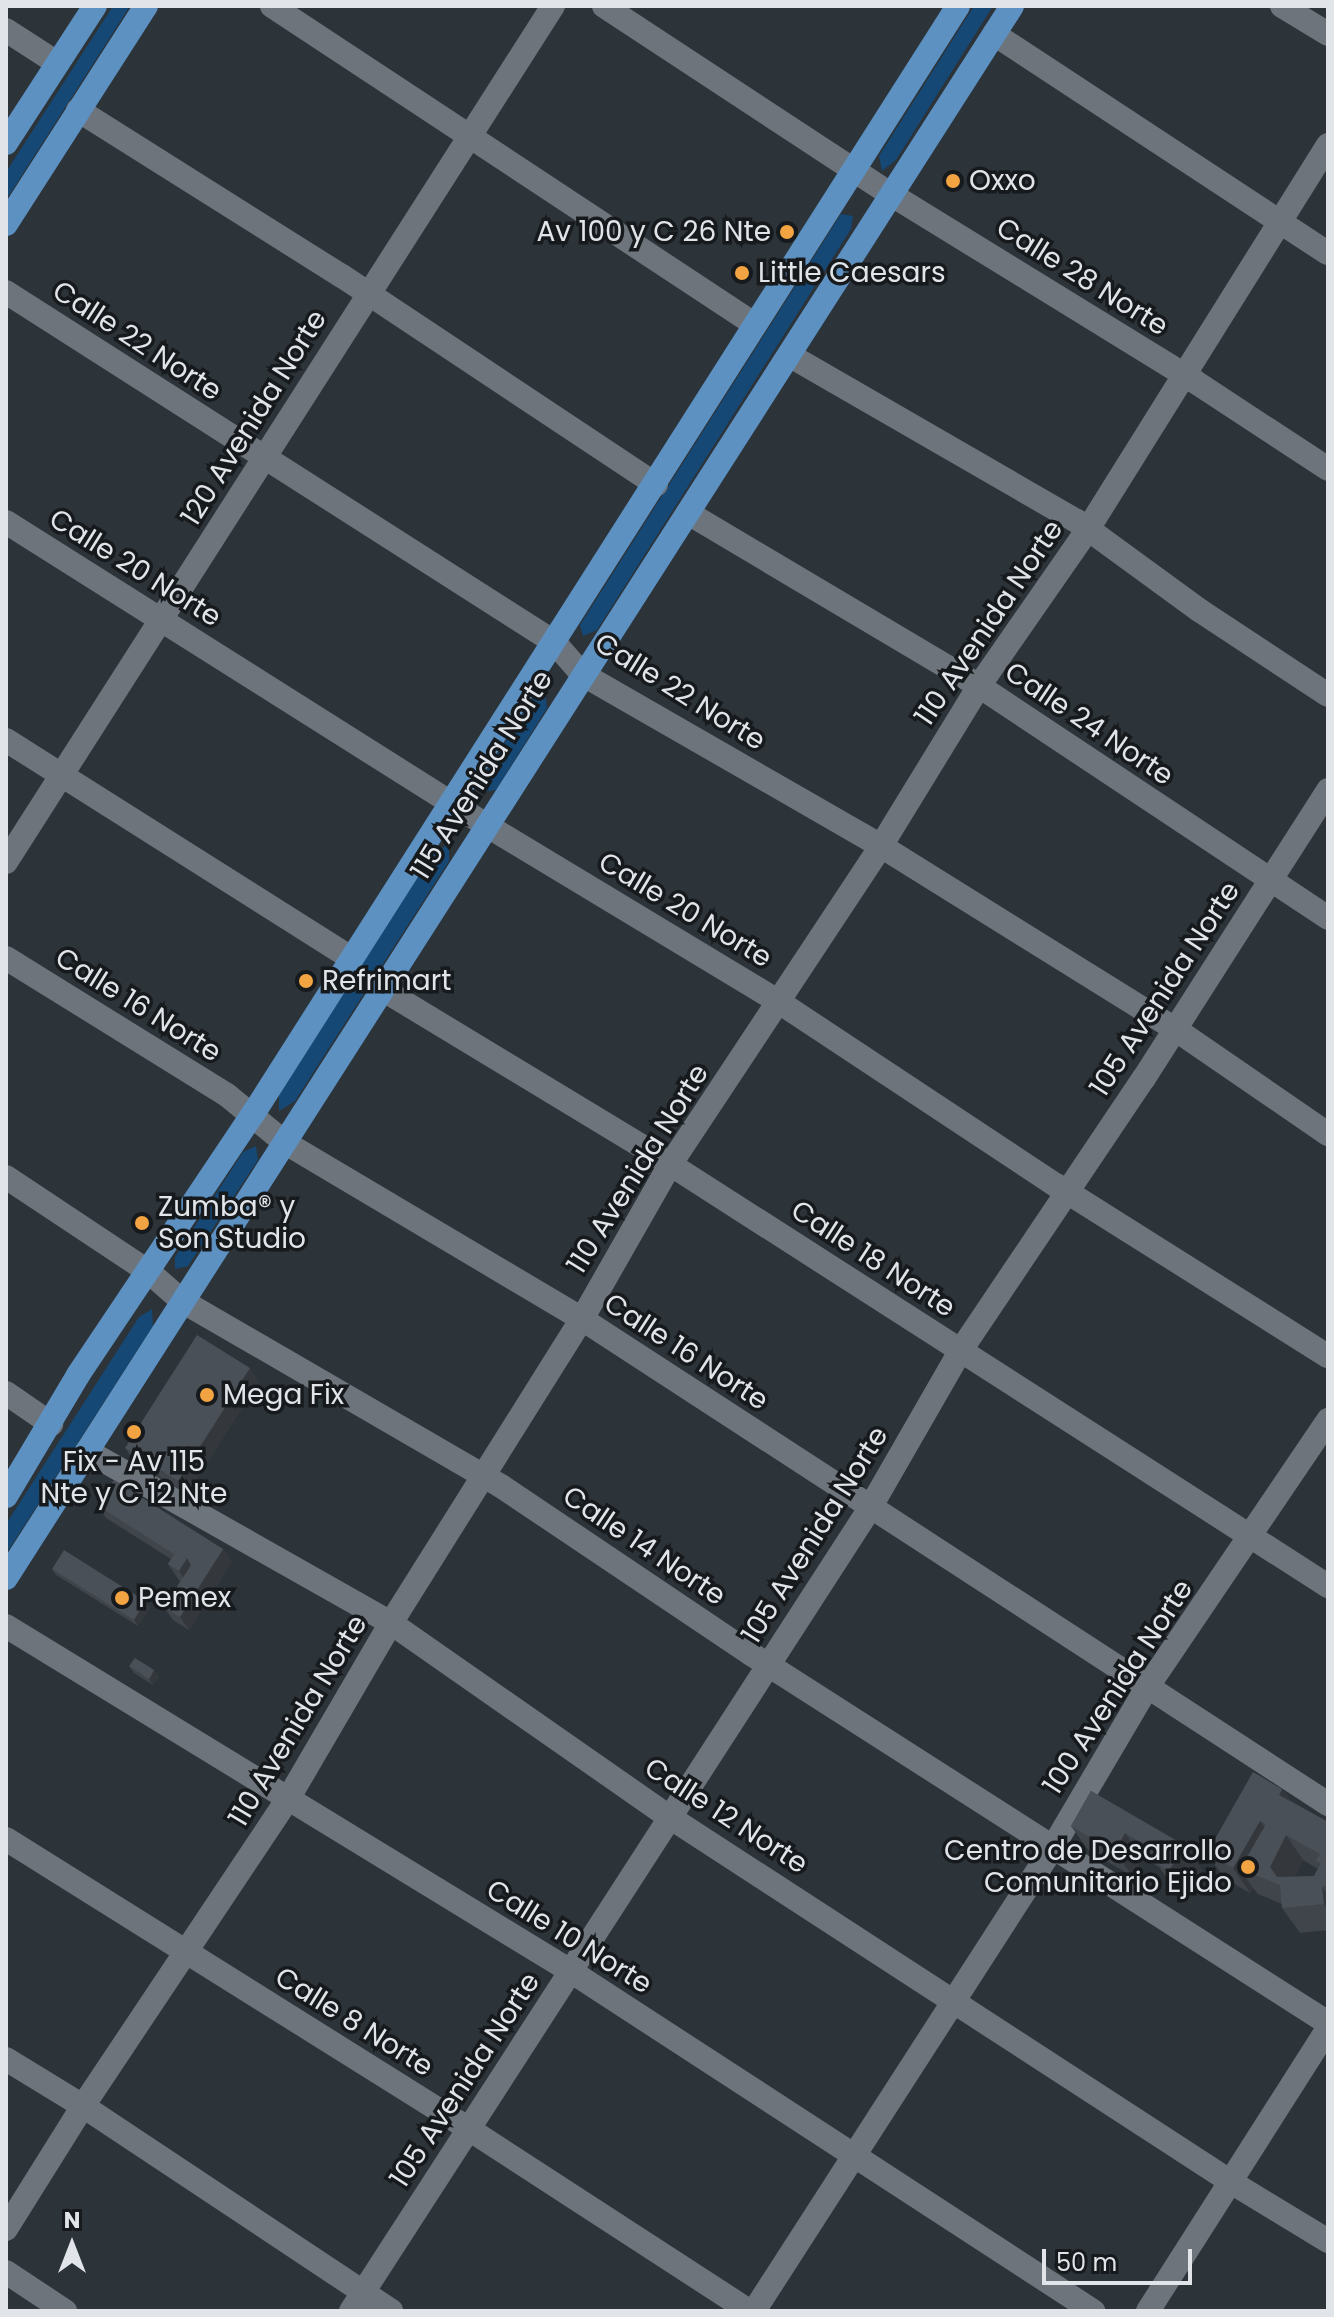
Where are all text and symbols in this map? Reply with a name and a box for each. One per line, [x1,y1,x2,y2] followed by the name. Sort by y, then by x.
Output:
[969,164,1036,198] place label: Oxxo
[944,172,962,190] marker: Oxxo
[990,211,1174,343] street label: Calle 28 Norte
[536,215,771,249] place label: Av 100 y C 26 Nte
[778,223,796,241] marker: Av 100 y C 26 Nte
[758,256,946,290] place label: Little Caesars
[733,264,751,282] marker: Little Caesars
[46,274,228,408] street label: Calle 22 Norte
[174,304,334,532] street label: 120 Avenida Norte
[43,502,227,634] street label: Calle 20 Norte
[908,514,1070,732] street label: 110 Avenida Norte
[589,626,771,758] street label: Calle 22 Norte
[998,655,1180,793] street label: Calle 24 Norte
[404,664,560,886] street label: 115 Avenida Norte
[592,845,778,975] street label: Calle 20 Norte
[1083,875,1247,1103] street label: 105 Avenida Norte
[49,941,227,1069] street label: Calle 16 Norte
[322,964,451,998] place label: Refrimart
[297,972,315,990] marker: Refrimart
[560,1058,716,1280] street label: 110 Avenida Norte
[158,1190,306,1256] place label: Zumba® y Son Studio
[785,1193,961,1325] street label: Calle 18 Norte
[133,1214,151,1232] marker: Zumba® y Son Studio
[598,1286,774,1418] street label: Calle 16 Norte
[223,1378,344,1412] place label: Mega Fix
[198,1386,216,1404] marker: Mega Fix
[735,1420,895,1650] street label: 105 Avenida Norte
[125,1423,143,1441] marker: Fix - Av 115 Nte y C 12 Nte
[41,1445,227,1511] place label: Fix - Av 115 Nte y C 12 Nte
[556,1479,732,1613] street label: Calle 14 Norte
[1036,1573,1200,1801] street label: 100 Avenida Norte
[138,1581,231,1615] place label: Pemex
[113,1589,131,1607] marker: Pemex
[222,1609,374,1833] street label: 110 Avenida Norte
[638,1751,814,1881] street label: Calle 12 Norte
[944,1834,1232,1900] place label: Centro de Desarrollo Comunitario Ejido
[1239,1858,1257,1876] marker: Centro de Desarrollo Comunitario Ejido
[480,1873,658,2001] street label: Calle 10 Norte
[269,1960,439,2084] street label: Calle 8 Norte
[383,1966,547,2194] street label: 105 Avenida Norte
[32,2205,112,2285] north arrow
[64,2205,80,2236] text: N
[1046,2233,1196,2283] scale bar
[1056,2246,1117,2279] text: 50 m

